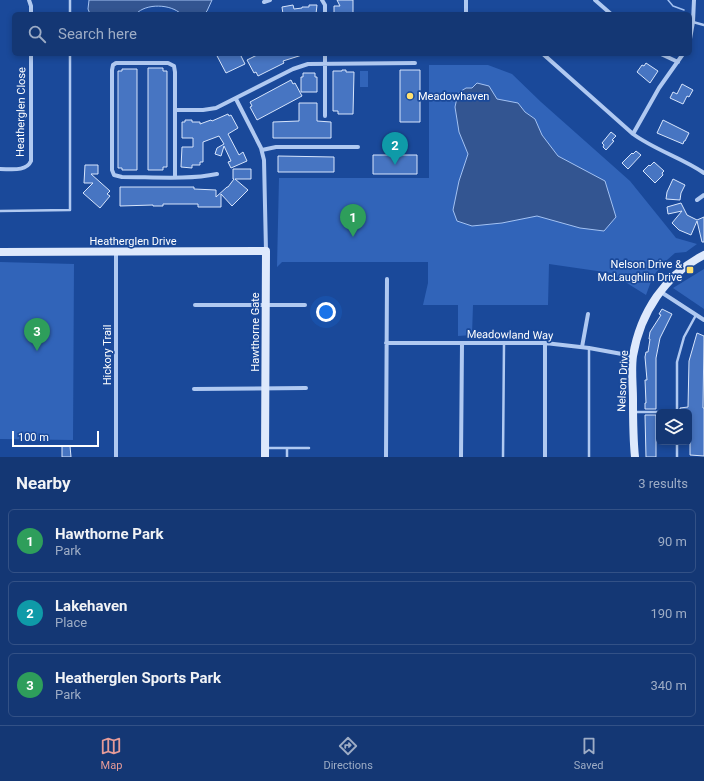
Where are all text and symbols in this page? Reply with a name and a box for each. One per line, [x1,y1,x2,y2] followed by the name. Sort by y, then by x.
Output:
[12,12,692,56] search box
[26,23,48,45] icon: search
[58,25,137,43] text: Search here
[14,67,28,157] street label: Heatherglen Close
[418,90,489,103] place label: Meadowhaven
[405,91,415,101] marker: Meadowhaven
[382,132,408,165] pin: 2
[340,204,366,237] pin: 1
[90,235,177,248] street label: Heatherglen Drive
[598,258,682,284] place label: Nelson Drive & McLaughlin Drive
[685,265,695,275] marker: Nelson Drive & McLaughlin Drive
[249,292,262,372] street label: Hawthorne Gate
[316,302,336,322] your location
[24,318,50,351] pin: 3
[101,325,114,385] street label: Hickory Trail
[467,328,554,342] street label: Meadowland Way
[615,350,631,412] street label: Nelson Drive
[656,409,692,445] map controls
[656,409,692,445] button: layers
[12,429,99,448] scale bar
[18,431,49,444] text: 100 m
[16,473,71,493] text: Nearby
[638,476,688,491] text: 3 results
[55,525,163,543] text: Hawthorne Park
[26,534,34,549] text: 1
[658,534,687,549] text: 90 m
[55,543,81,558] text: Park
[55,597,127,615] text: Lakehaven
[26,606,34,621] text: 2
[650,606,687,621] text: 190 m
[55,615,87,630] text: Place
[55,669,221,687] text: Heatherglen Sports Park
[26,678,34,693] text: 3
[650,678,687,693] text: 340 m
[55,687,81,702] text: Park
[100,735,122,772] tab: Map
[323,735,373,772] tab: Directions
[574,735,604,772] tab: Saved

